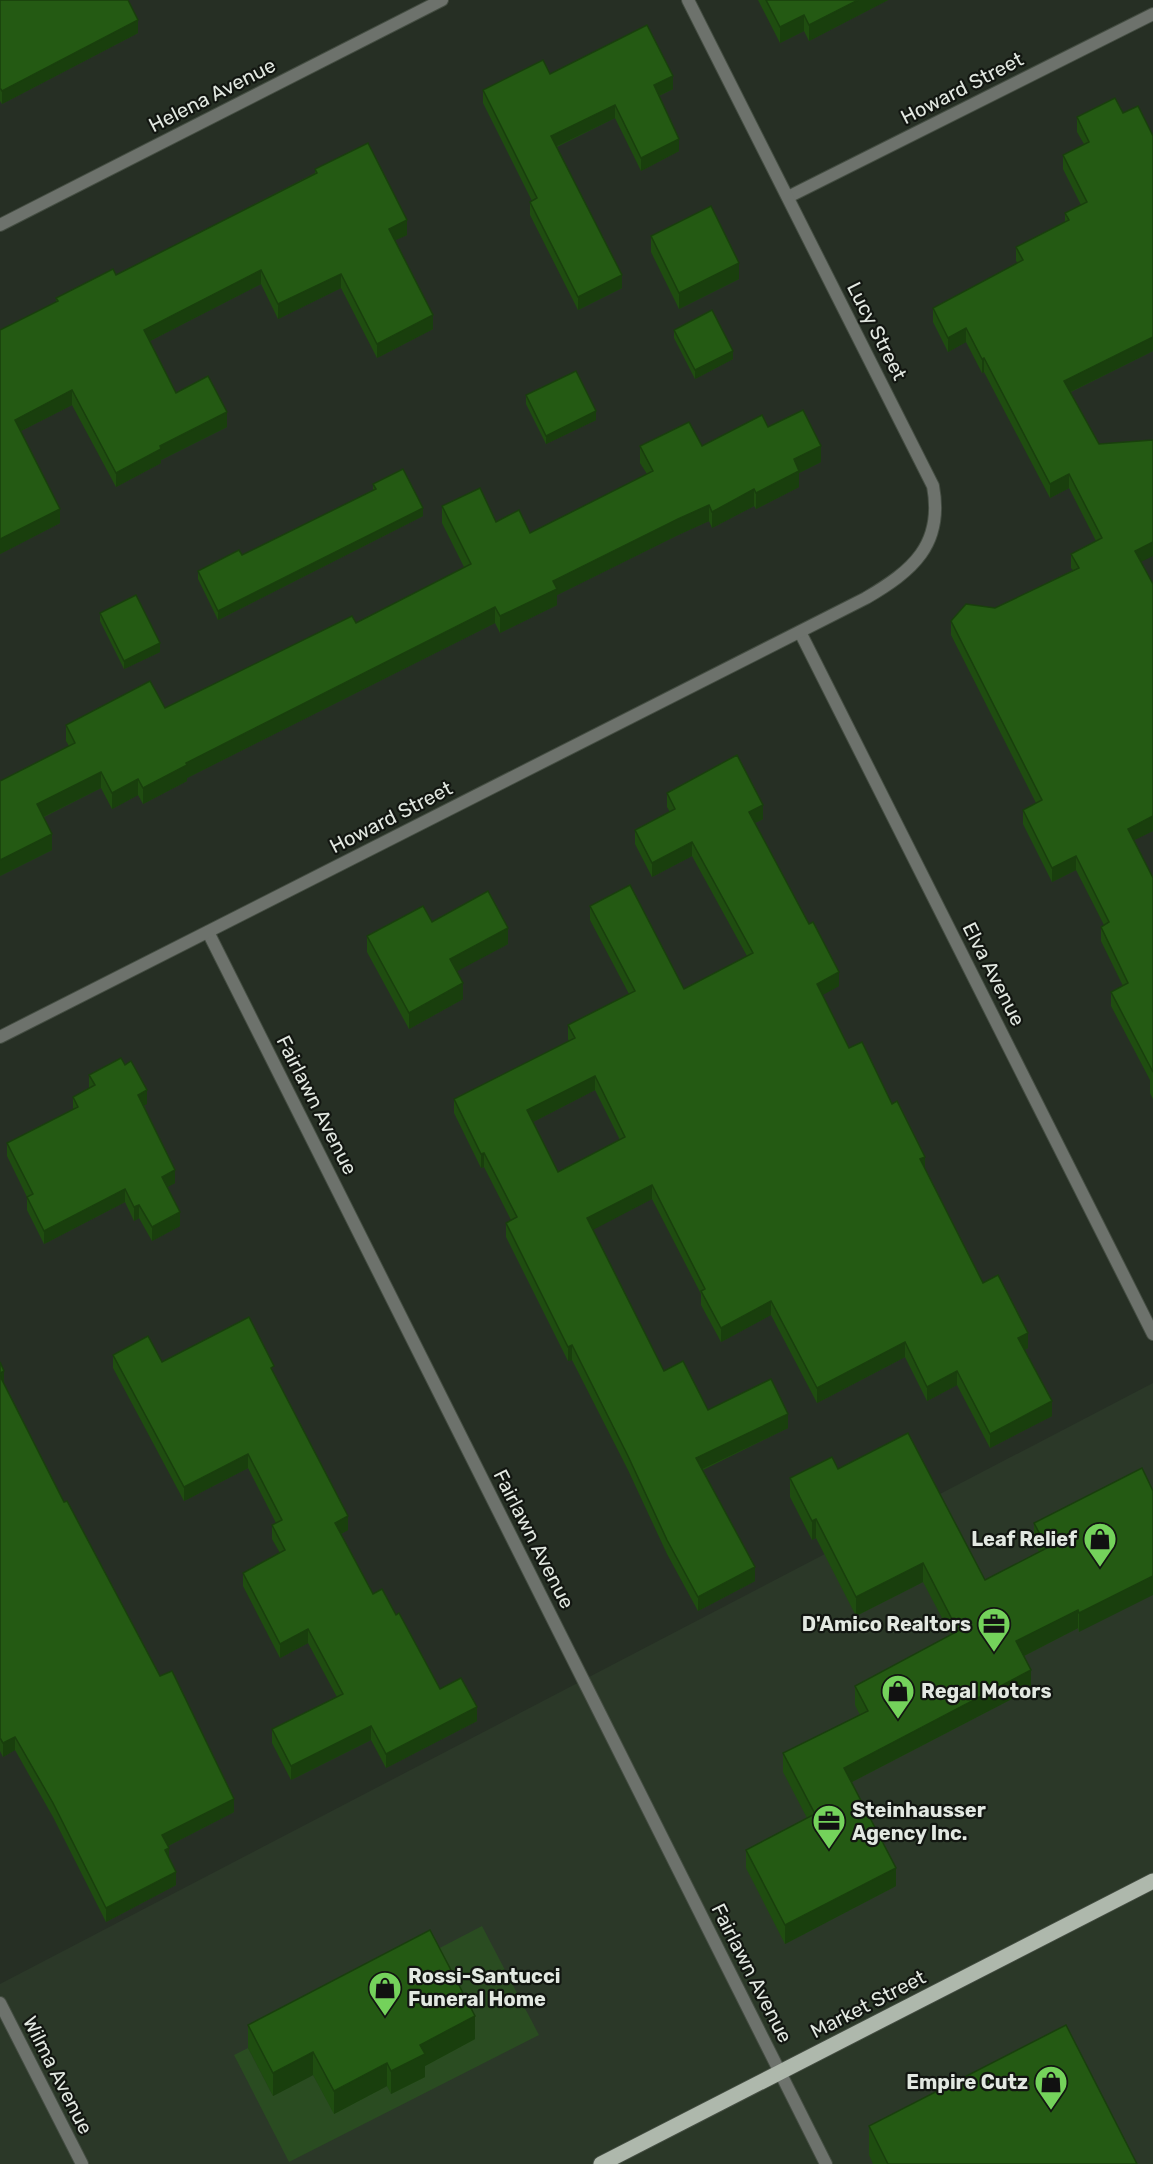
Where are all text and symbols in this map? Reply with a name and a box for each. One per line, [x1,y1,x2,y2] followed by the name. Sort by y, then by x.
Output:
[897,47,1027,129] street label: Howard Street
[145,53,279,137] street label: Helena Avenue
[842,278,912,384] street label: Lucy Street
[326,776,456,858] street label: Howard Street
[958,918,1030,1030] street label: Elva Avenue
[272,1031,362,1179] street label: Fairlawn Avenue
[489,1465,579,1613] street label: Fairlawn Avenue
[1082,1521,1118,1568] shop icon: Leaf Relief
[971,1527,1077,1551] place label: Leaf Relief
[976,1606,1012,1653] office icon: D'Amico Realtors
[802,1612,971,1636] place label: D'Amico Realtors
[880,1673,916,1720] shop icon: Regal Motors
[921,1679,1051,1703] place label: Regal Motors
[852,1798,986,1845] place label: Steinhausser Agency Inc.
[811,1803,847,1850] office icon: Steinhausser Agency Inc.
[707,1899,797,2047] street label: Fairlawn Avenue
[408,1964,560,2011] place label: Rossi-Santucci Funeral Home
[806,1965,930,2043] street label: Market Street
[367,1970,403,2017] shop icon: Rossi-Santucci Funeral Home
[18,2012,98,2138] street label: Wilma Avenue
[1033,2064,1069,2111] shop icon: Empire Cutz
[906,2070,1028,2094] place label: Empire Cutz

